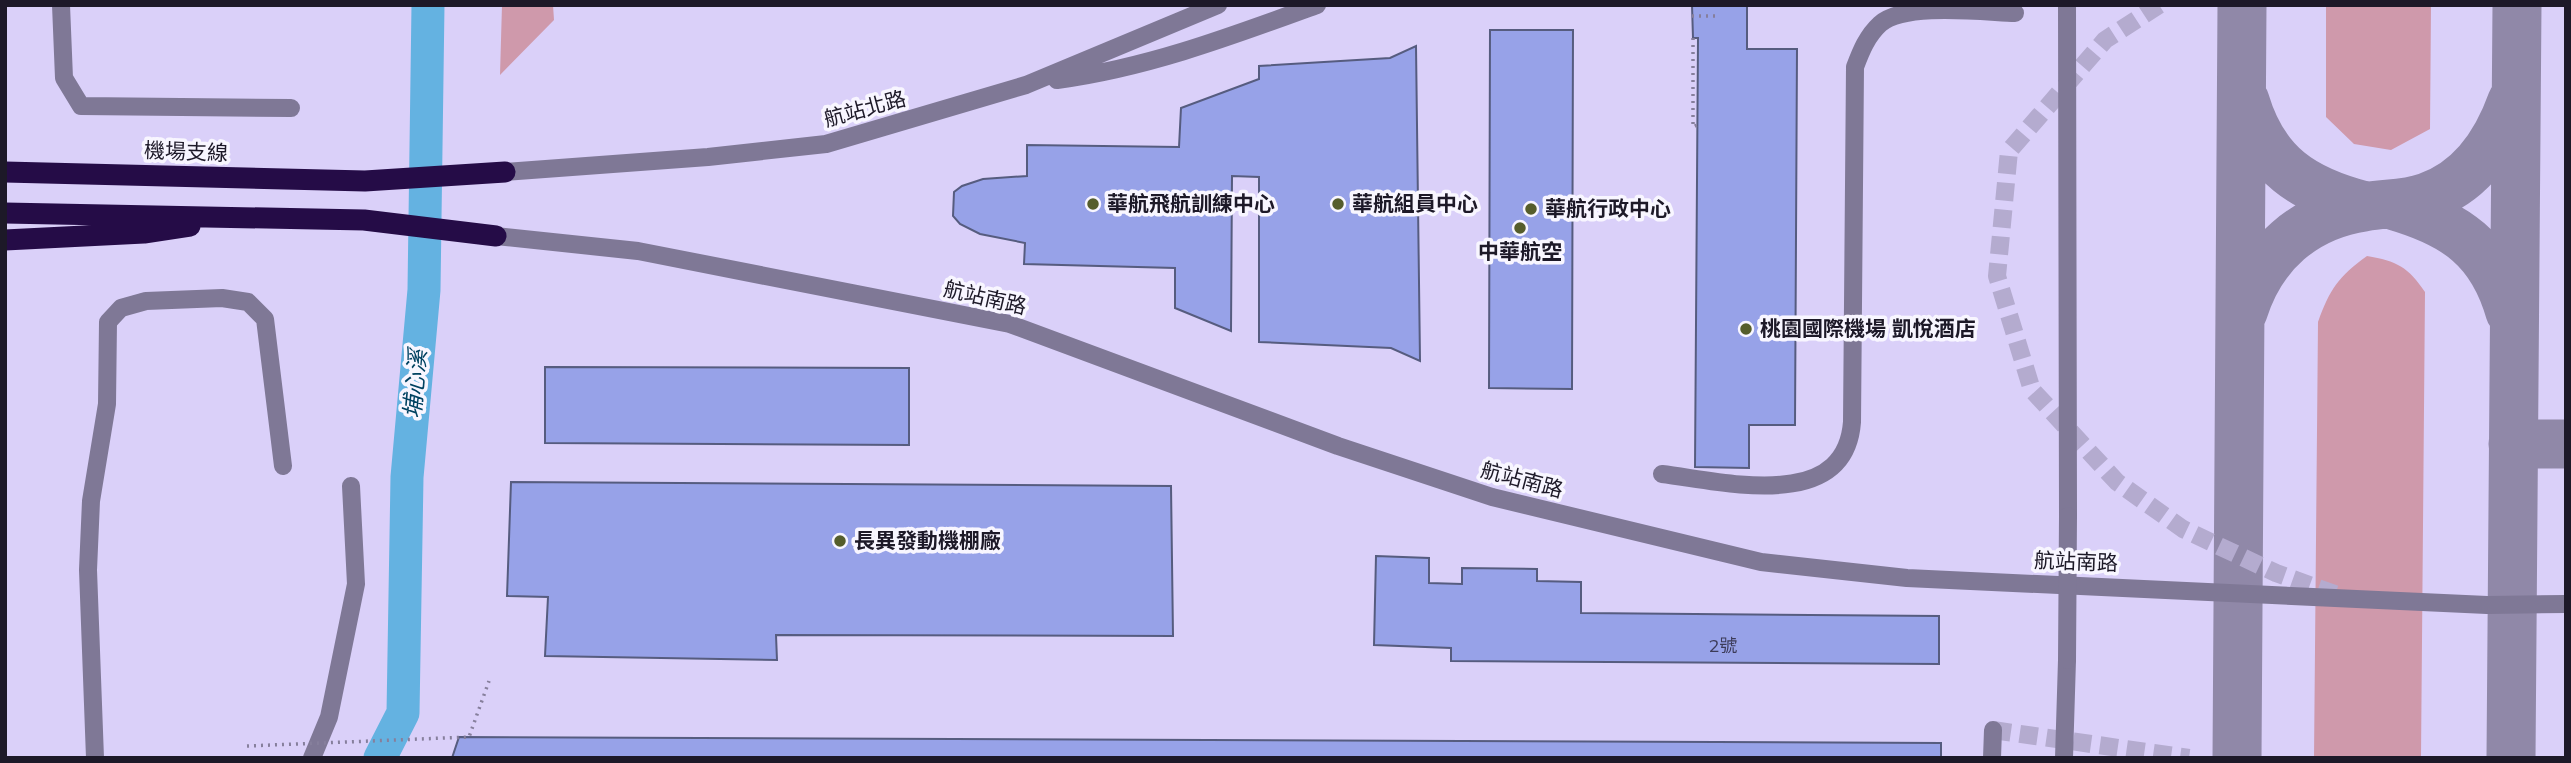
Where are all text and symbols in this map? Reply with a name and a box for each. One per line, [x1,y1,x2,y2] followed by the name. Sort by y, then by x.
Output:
[821,85,909,131] street label: 航站北路
[144,137,228,165] street label: 機場支線
[1107,190,1275,216] place label: 華航飛航訓練中心
[1352,190,1478,216] place label: 華航組員中心
[1545,195,1671,221] place label: 華航行政中心
[1085,196,1101,212] marker: 華航飛航訓練中心
[1330,196,1346,212] marker: 華航組員中心
[1523,201,1539,217] marker: 華航行政中心
[1512,220,1528,236] marker: 中華航空
[1478,238,1562,264] place label: 中華航空
[941,275,1029,319] street label: 航站南路
[1760,315,1976,341] place label: 桃園國際機場 凱悅酒店
[1738,321,1754,337] marker: 桃園國際機場 凱悅酒店
[397,345,432,420] water label: 埔心溪
[1478,456,1566,502] street label: 航站南路
[854,527,1001,553] place label: 長異發動機棚廠
[832,533,848,549] marker: 長異發動機棚廠
[2034,547,2118,575] street label: 航站南路
[1709,634,1737,657] house number: 2號

